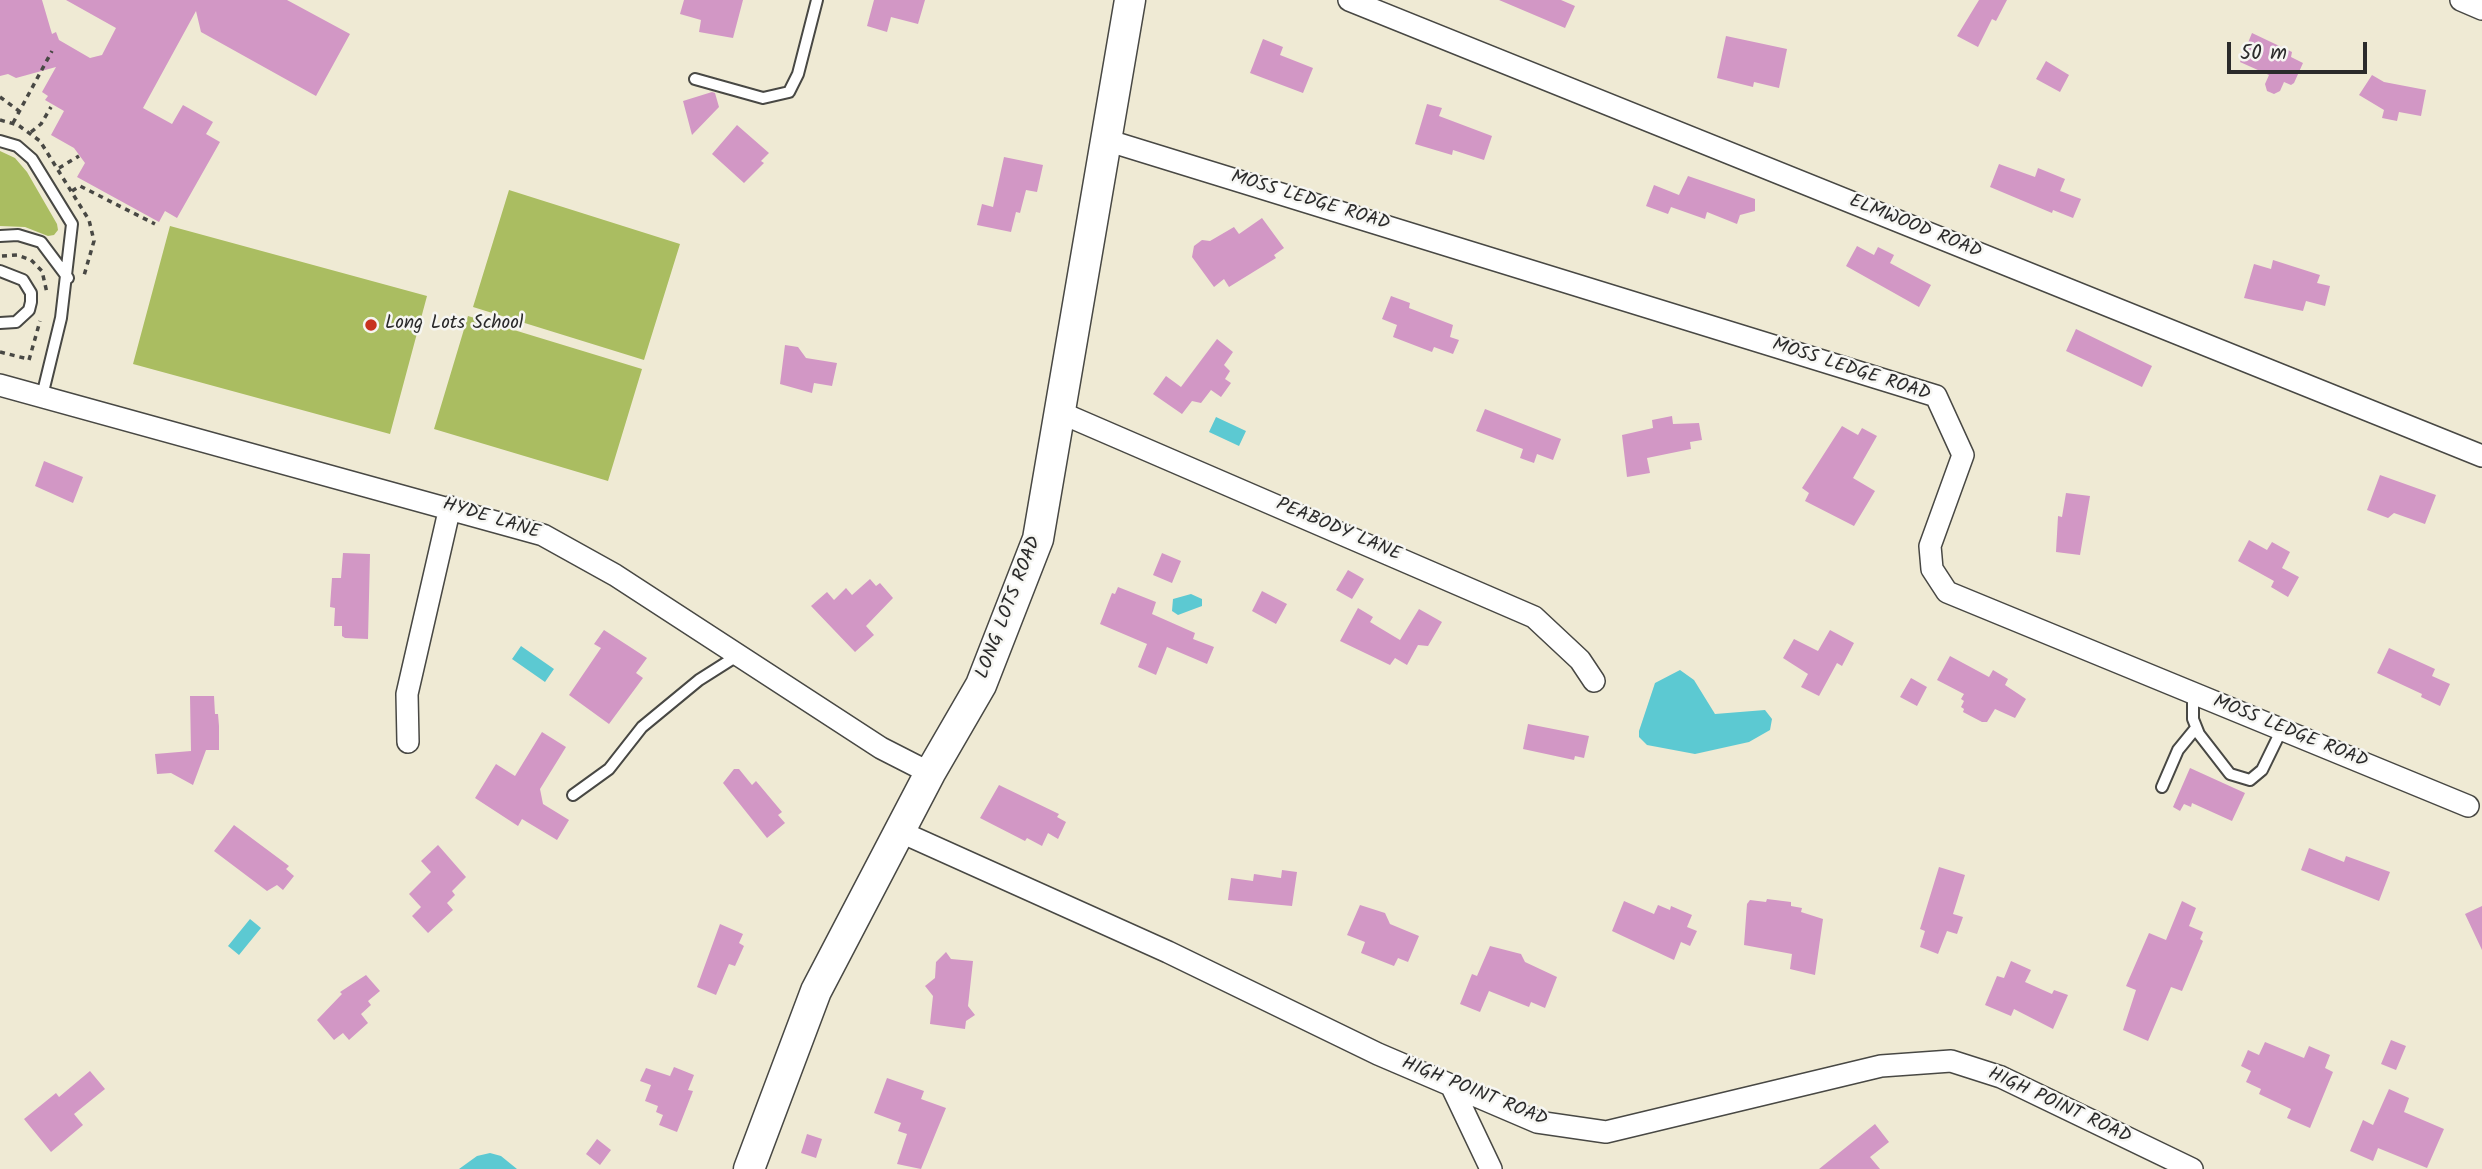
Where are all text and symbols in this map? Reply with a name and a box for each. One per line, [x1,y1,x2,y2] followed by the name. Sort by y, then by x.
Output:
[2230,28,2370,72] scale bar
[2240,37,2287,70] text: 50 m
[1228,167,1392,237] street label: MOSS LEDGE ROAD
[1845,191,1985,265] street label: ELMWOOD ROAD
[385,314,523,336] place label: Long Lots School
[363,317,379,333] marker: Long Lots School
[1769,335,1933,407] street label: MOSS LEDGE ROAD
[440,494,542,546] street label: HYDE LANE
[1272,494,1404,568] street label: PEABODY LANE
[972,534,1048,682] street label: LONG LOTS ROAD
[2209,692,2371,774] street label: MOSS LEDGE ROAD
[1398,1053,1550,1133] street label: HIGH POINT ROAD
[1984,1064,2134,1150] street label: HIGH POINT ROAD

